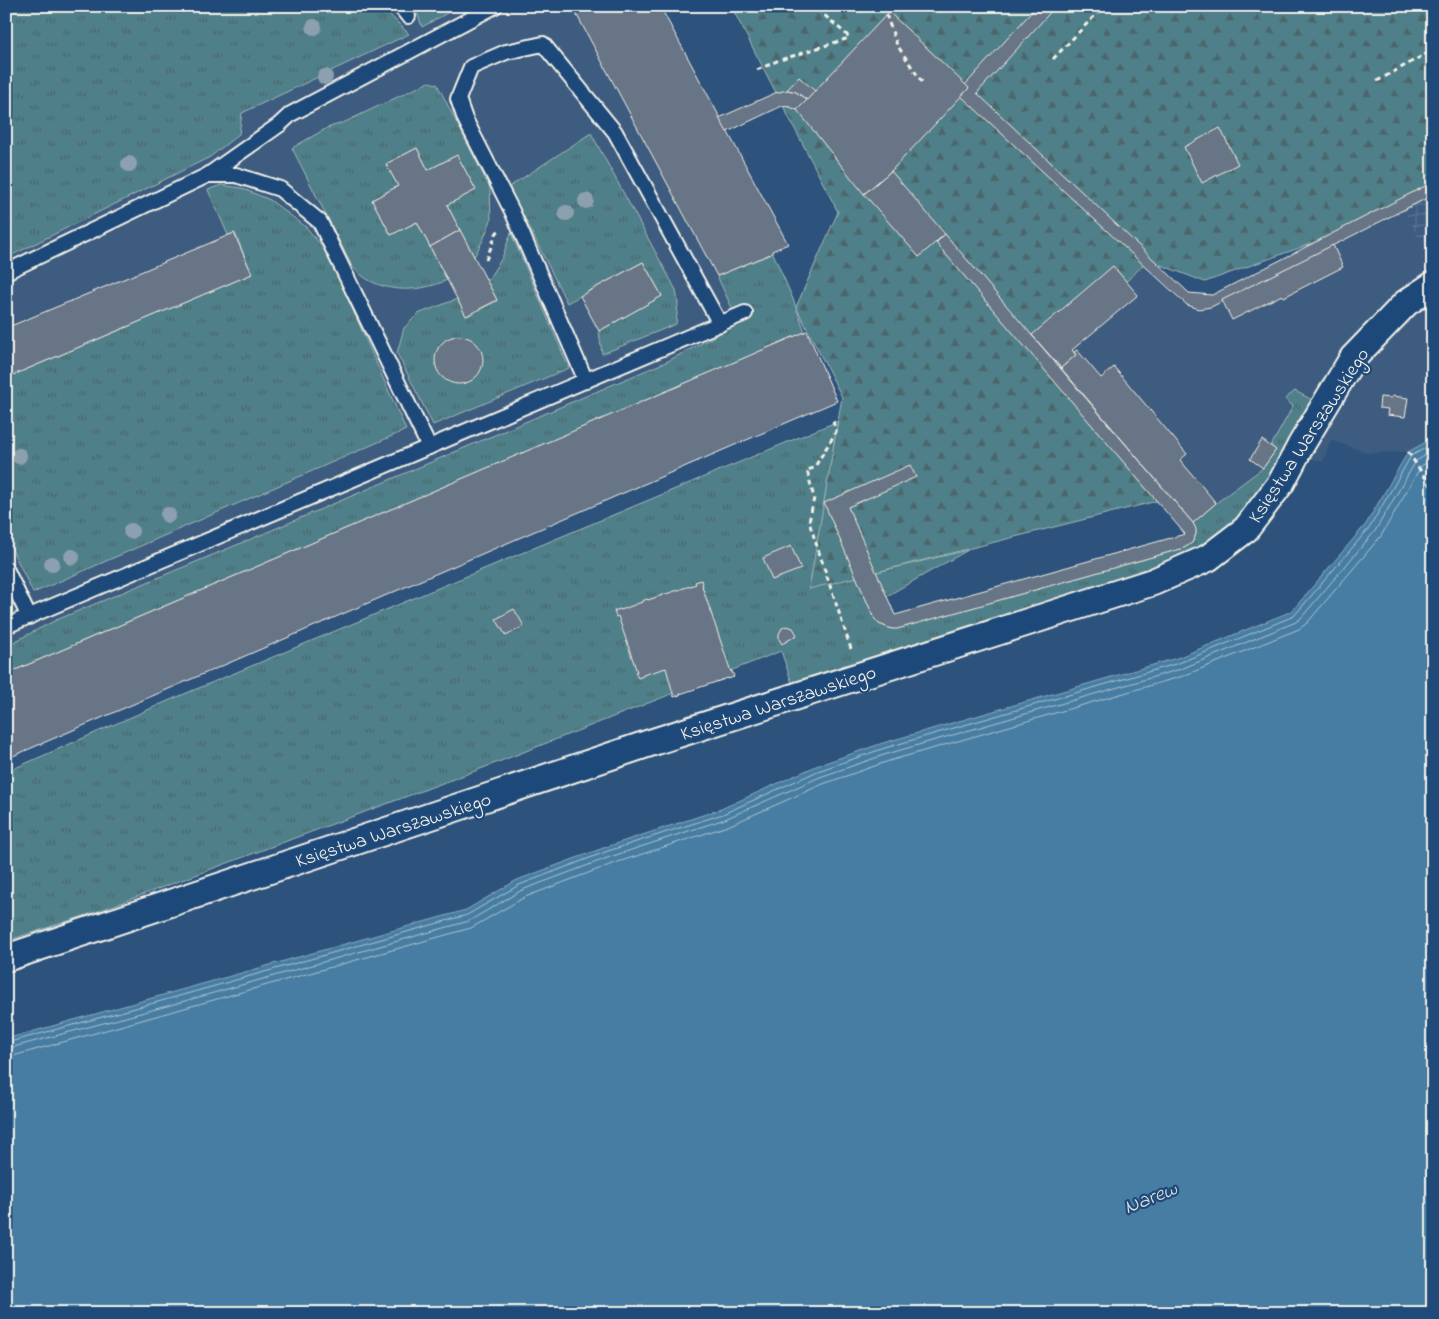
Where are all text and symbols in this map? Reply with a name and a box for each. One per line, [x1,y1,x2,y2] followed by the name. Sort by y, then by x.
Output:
[1242,343,1379,530] street label: Księstwa Warszawskiego
[677,659,881,751] street label: Księstwa Warszawskiego
[292,786,496,878] street label: Księstwa Warszawskiego
[1120,1175,1182,1223] water label: Narew

